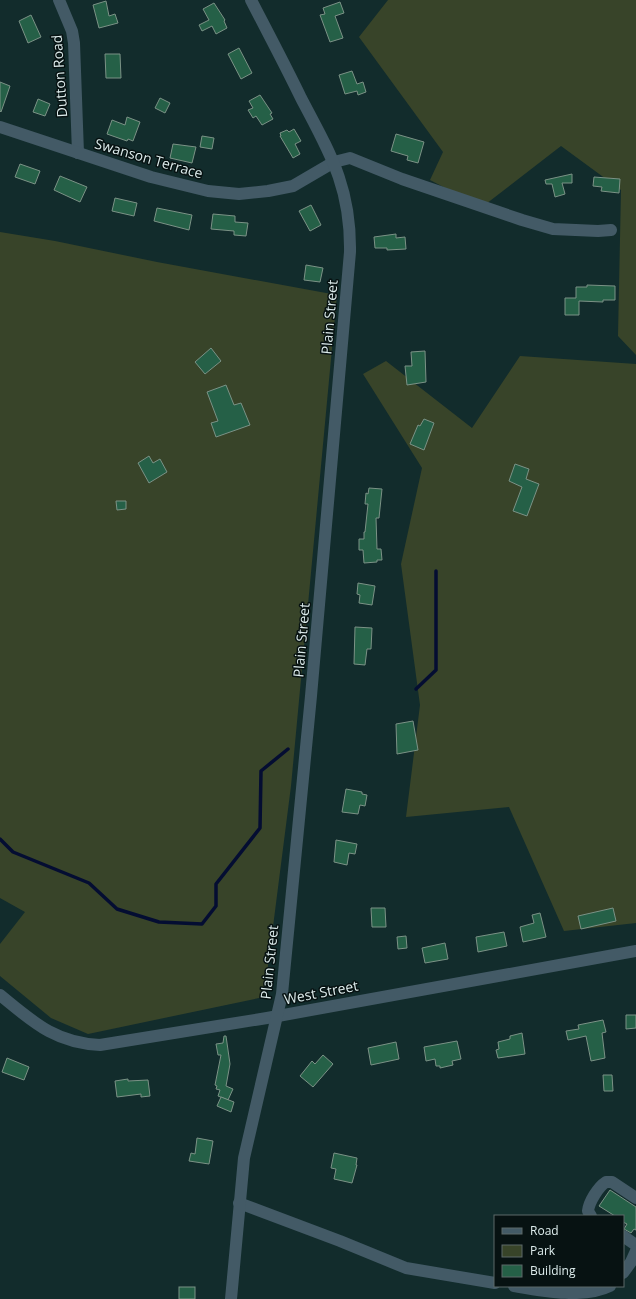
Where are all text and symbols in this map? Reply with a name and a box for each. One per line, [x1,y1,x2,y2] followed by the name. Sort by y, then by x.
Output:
[47,34,71,118] street label: Dutton Road
[93,133,205,183] street label: Swanson Terrace
[316,279,342,355] street label: Plain Street
[288,602,314,678] street label: Plain Street
[256,924,282,1000] street label: Plain Street
[282,975,360,1009] street label: West Street
[494,1215,624,1287] legend
[530,1222,559,1239] text: Road
[530,1242,556,1259] text: Park
[530,1262,576,1279] text: Building

